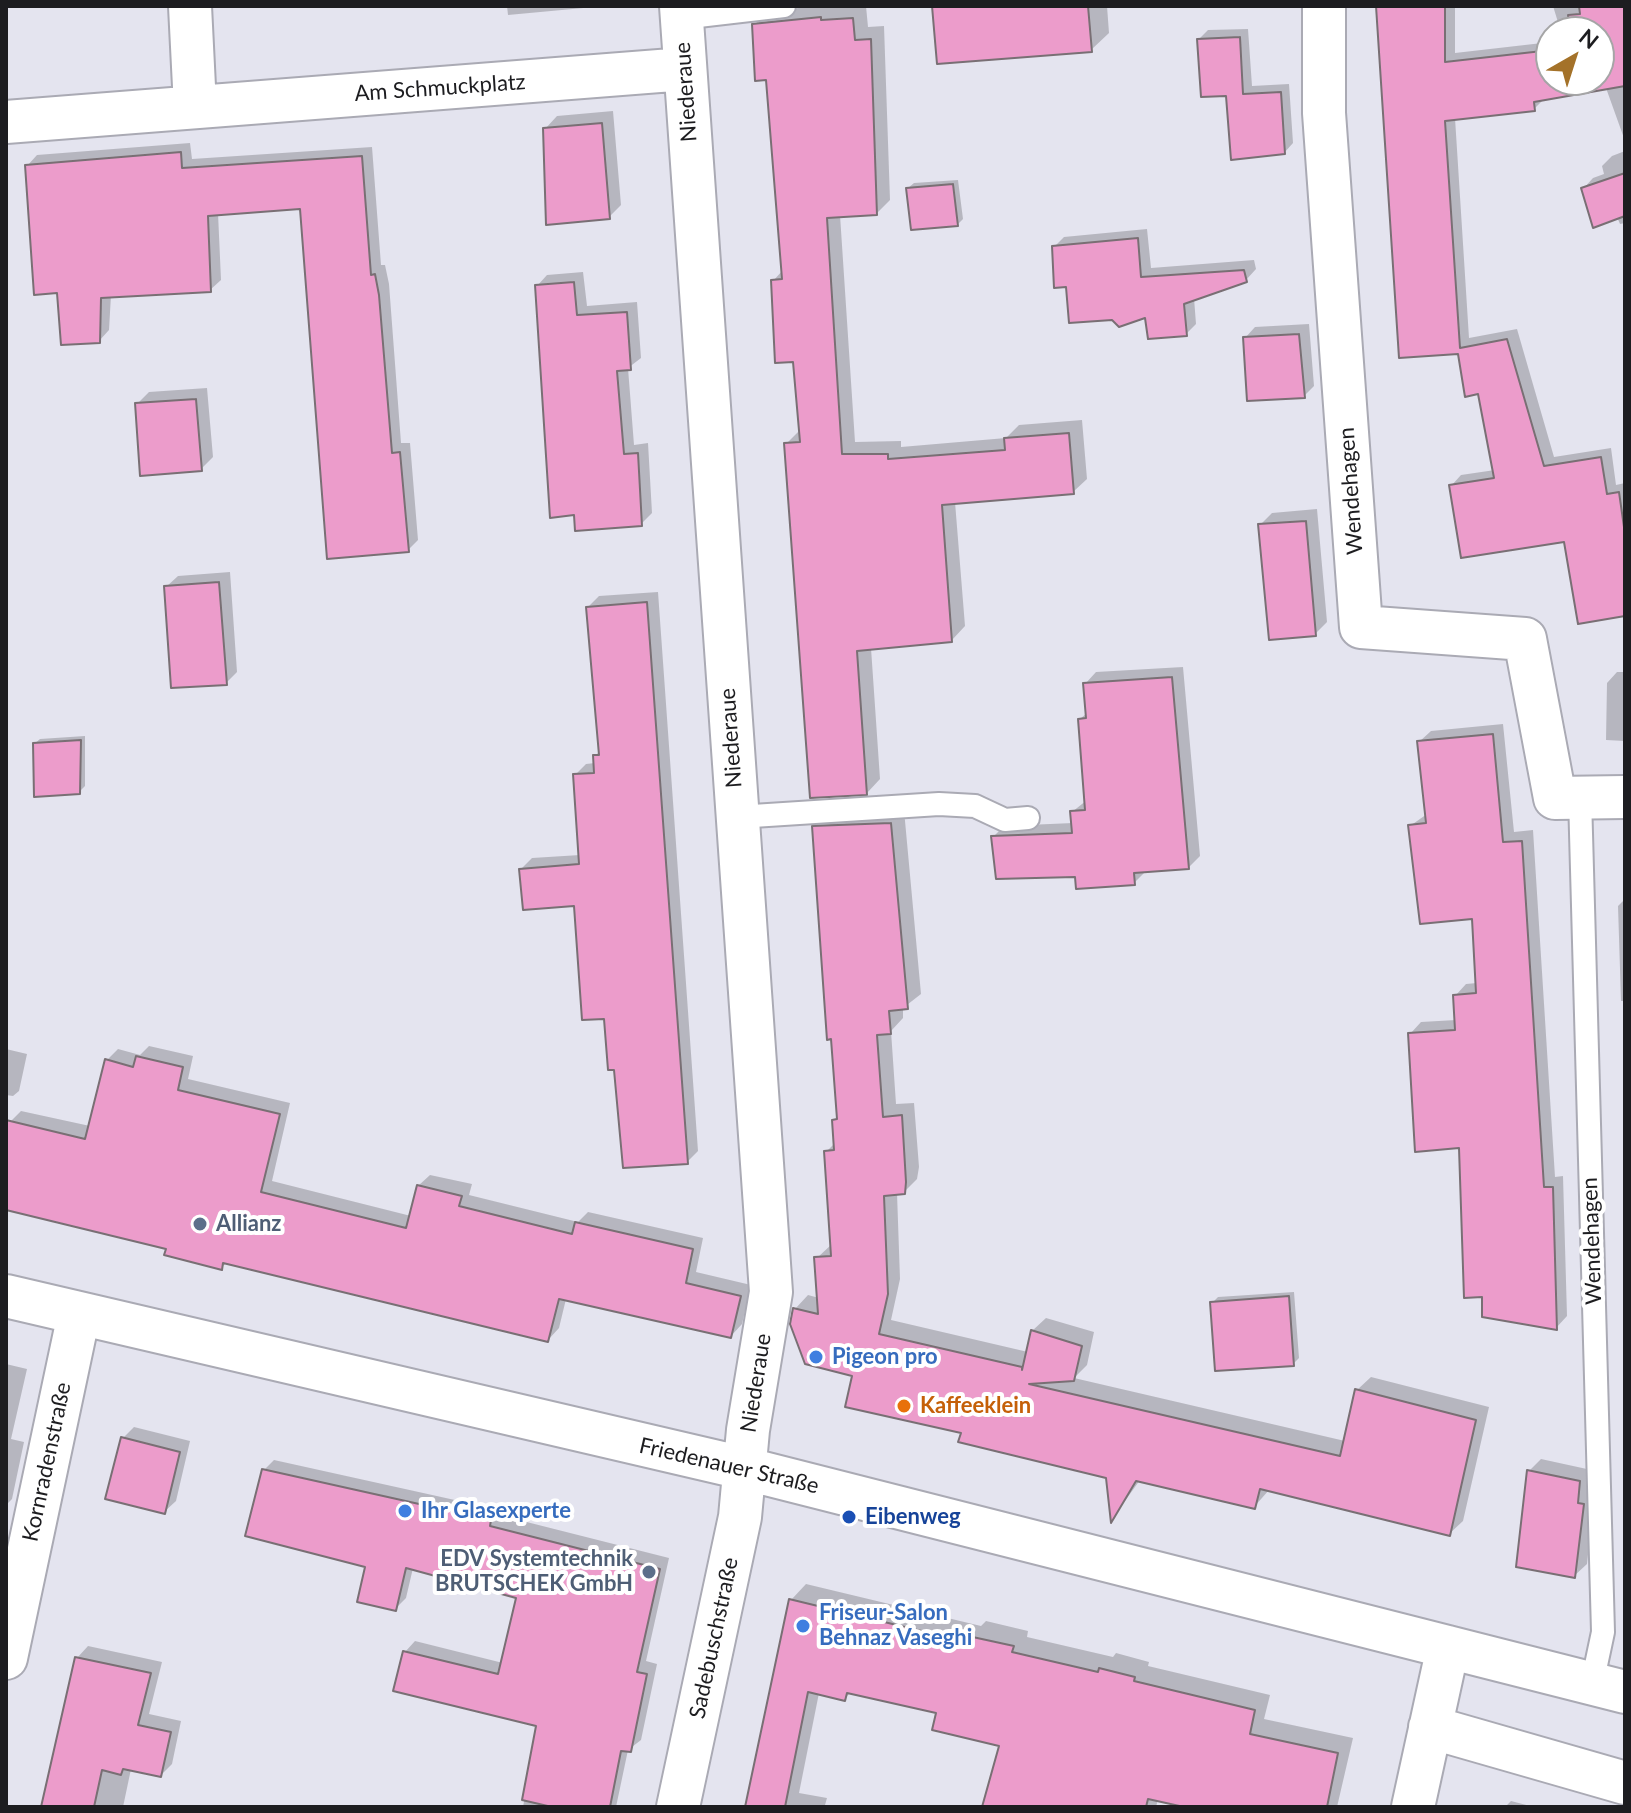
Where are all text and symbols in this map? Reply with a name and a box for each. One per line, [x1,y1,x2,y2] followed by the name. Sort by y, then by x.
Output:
[1535,16,1615,96] north arrow
[1574,23,1604,54] text: N
[669,41,703,143] street label: Niederaue
[354,69,526,107] street label: Am Schmuckplatz
[1333,426,1369,556] street label: Wendehagen
[714,687,748,789] street label: Niederaue
[1577,1177,1607,1305] street label: Wendehagen
[216,1211,281,1237] place label: Allianz
[191,1215,209,1233] marker: Allianz
[735,1331,777,1435] street label: Niederaue
[832,1344,938,1370] place label: Pigeon pro
[807,1348,825,1366] marker: Pigeon pro
[17,1380,77,1544] street label: Kornradenstraße
[920,1393,1031,1419] place label: Kaffeeklein
[895,1397,913,1415] marker: Kaffeeklein
[637,1432,821,1500] street label: Friedenauer Straße
[421,1498,571,1524] place label: Ihr Glasexperte
[396,1502,414,1520] marker: Ihr Glasexperte
[865,1504,961,1530] place label: Eibenweg
[840,1508,858,1526] marker: Eibenweg
[435,1546,633,1598] place label: EDV Systemtechnik BRUTSCHEK GmbH
[684,1555,744,1721] street label: Sadebuschstraße
[640,1563,658,1581] marker: EDV Systemtechnik BRUTSCHEK GmbH
[819,1600,972,1652] place label: Friseur-Salon Behnaz Vaseghi
[794,1617,812,1635] marker: Friseur-Salon Behnaz Vaseghi

